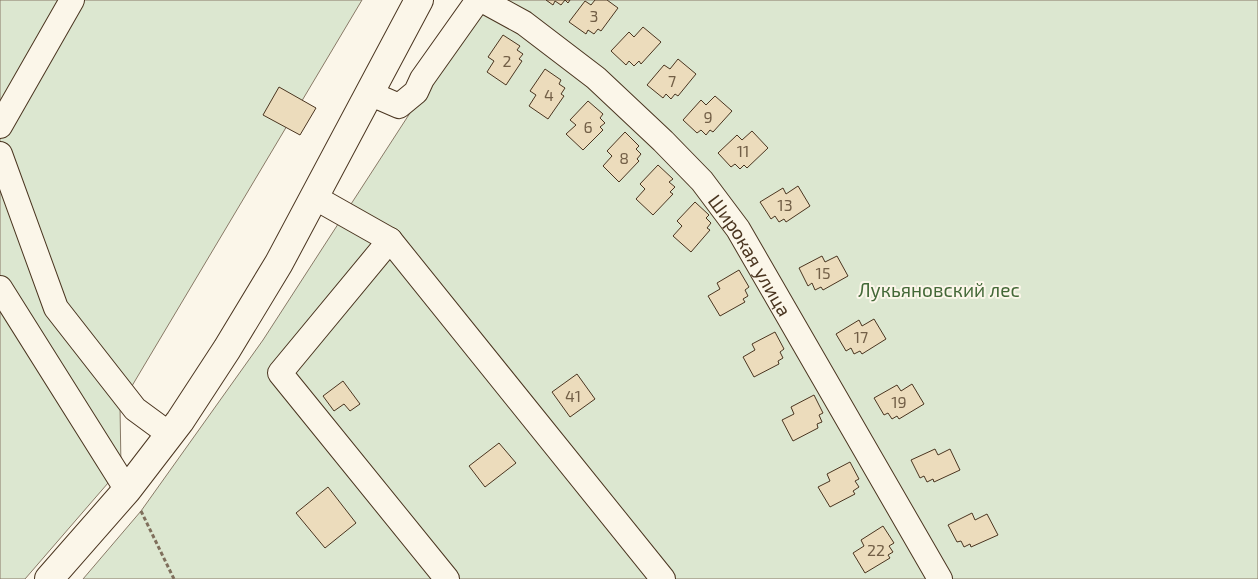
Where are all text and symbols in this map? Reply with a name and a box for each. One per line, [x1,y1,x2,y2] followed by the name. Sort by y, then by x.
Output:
[590,6,598,25] house number: 3
[503,51,512,70] house number: 2
[668,71,676,90] house number: 7
[544,85,554,104] house number: 4
[703,107,713,126] house number: 9
[583,117,593,136] house number: 6
[737,141,749,160] house number: 11
[619,148,629,167] house number: 8
[704,189,797,320] street label: Широкая улица
[777,195,793,214] house number: 13
[816,263,830,282] house number: 15
[858,278,1020,302] park label: Лукьяновский лес
[854,327,868,346] house number: 17
[565,386,581,405] house number: 41
[891,392,907,411] house number: 19
[867,540,885,559] house number: 22

